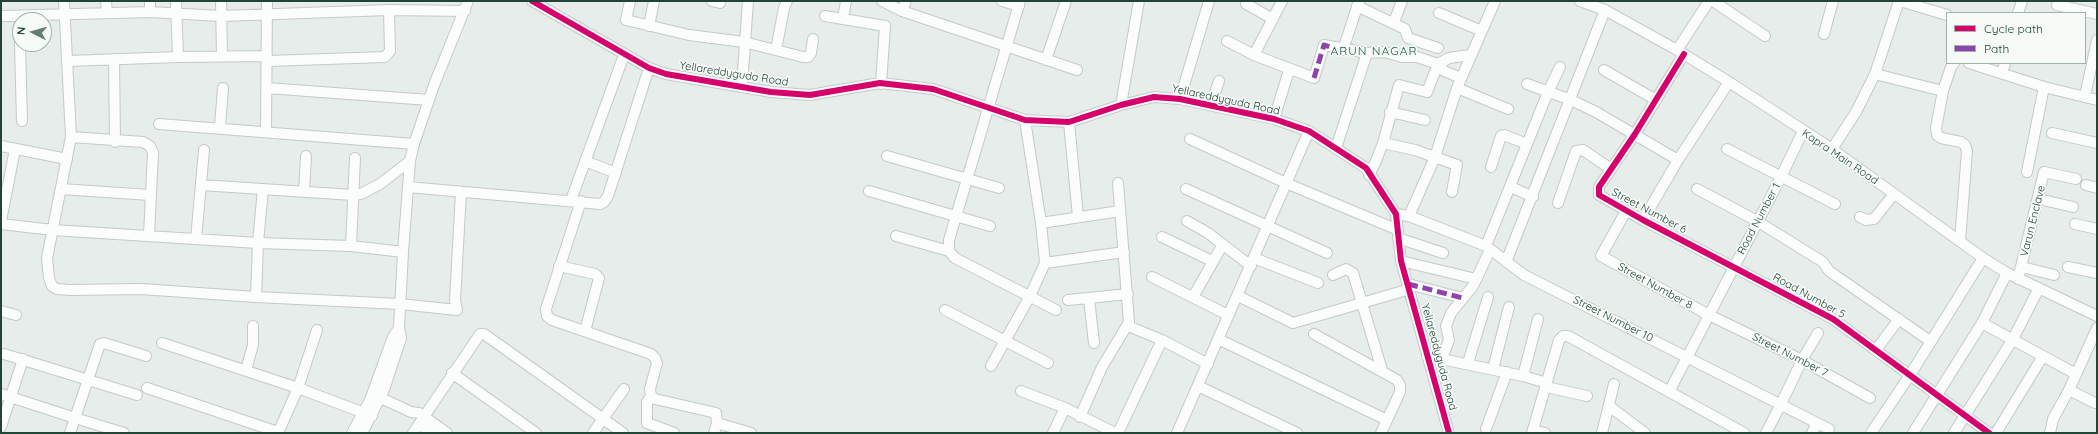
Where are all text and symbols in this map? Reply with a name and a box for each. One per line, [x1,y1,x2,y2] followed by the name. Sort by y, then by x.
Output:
[12,12,52,52] north arrow
[1946,12,2086,64] legend
[1984,21,2043,36] text: Cycle path
[14,26,28,36] text: N
[1984,41,2009,56] text: Path
[1331,44,1417,58] district label: ARUN NAGAR
[679,59,789,89] street label: Yellareddyguda Road
[1171,82,1281,118] street label: Yellareddyguda Road
[1799,127,1881,187] street label: Kapra Main Road
[1735,181,1783,257] street label: Road Number 1
[2018,184,2048,258] street label: Varun Enclave
[1609,186,1689,236] street label: Street Number 6
[1615,260,1695,312] street label: Street Number 8
[1771,271,1847,321] street label: Road Number 5
[1571,293,1655,345] street label: Street Number 10
[1418,302,1460,412] street label: Yellareddyguda Road
[1750,330,1830,380] street label: Street Number 7

